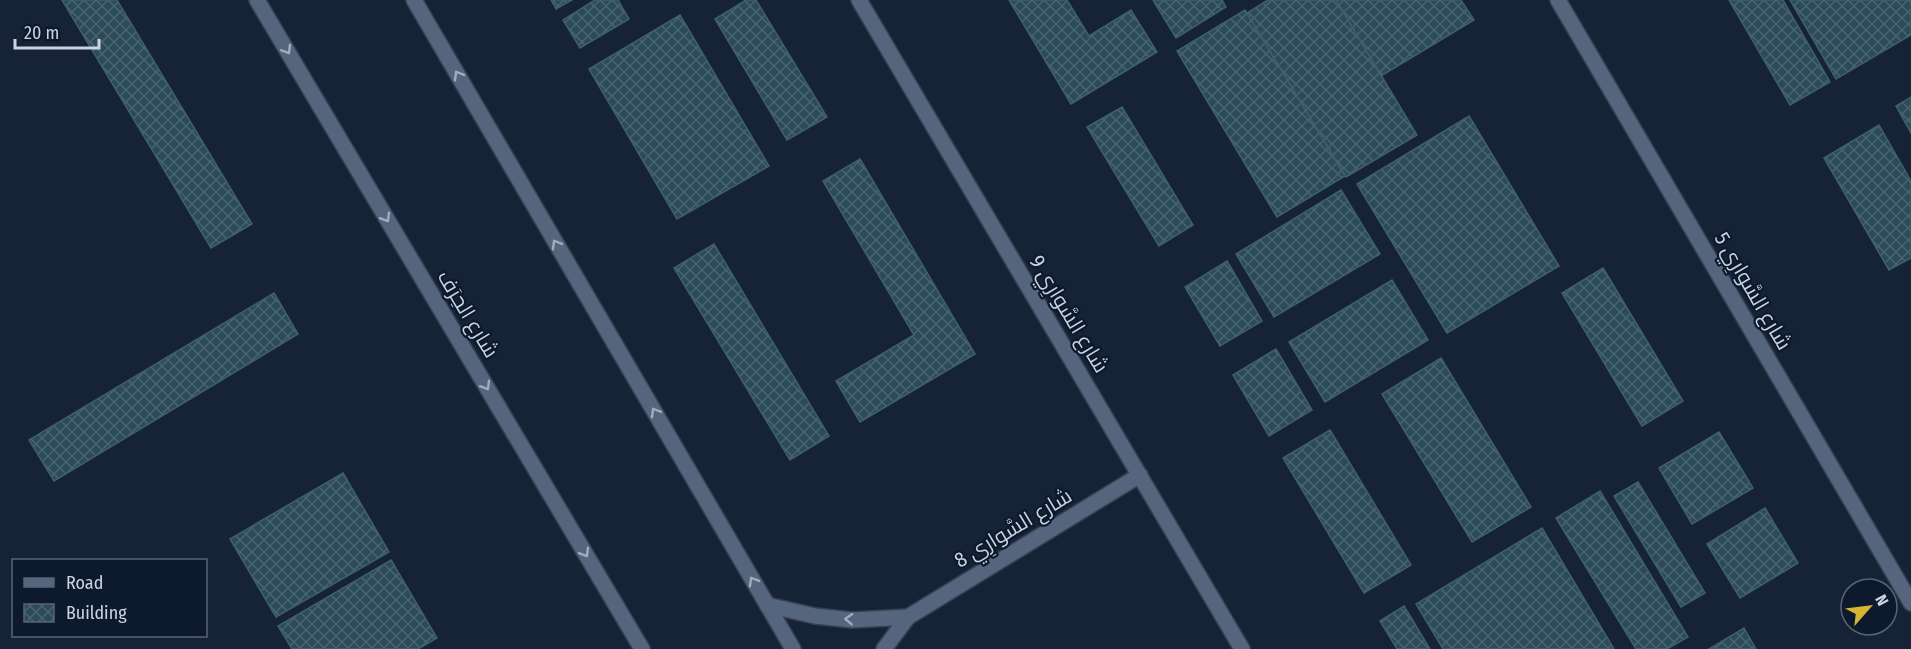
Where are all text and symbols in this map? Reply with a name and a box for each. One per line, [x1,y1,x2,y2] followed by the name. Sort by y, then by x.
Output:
[15,12,99,50] scale bar
[24,22,59,44] text: 20 m
[280,44,291,54] one-way arrow
[454,71,465,82] one-way arrow
[379,212,391,222] one-way arrow
[1706,227,1797,356] street label: شارع السَّوارِي 5
[552,240,564,250] one-way arrow
[1021,251,1114,379] street label: شارع السَّوارِي 9
[431,265,504,363] street label: شارع الحِرَف
[479,380,490,390] one-way arrow
[650,408,662,418] one-way arrow
[949,483,1078,576] street label: شارع السَّوارِي 8
[578,547,590,557] one-way arrow
[12,559,207,637] legend
[66,572,103,594] text: Road
[749,576,760,587] one-way arrow
[1839,577,1899,637] north arrow
[1871,591,1892,609] text: N
[66,602,127,624] text: Building
[845,612,854,625] one-way arrow

